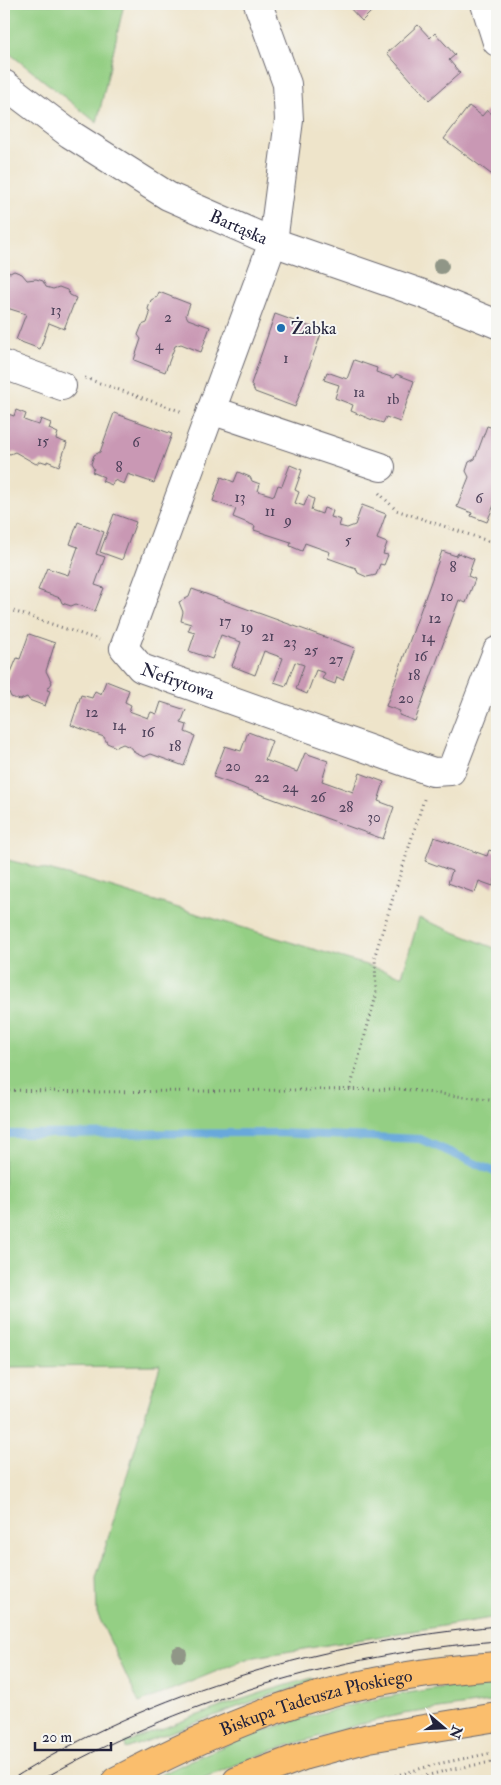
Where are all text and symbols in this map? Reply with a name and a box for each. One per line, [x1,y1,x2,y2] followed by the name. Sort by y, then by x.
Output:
[206,204,272,250] street label: Bartąska
[50,301,62,320] house number: 13
[164,308,172,327] house number: 2
[291,316,337,340] place label: Żabka
[275,322,287,334] marker: Żabka
[155,336,164,355] house number: 4
[283,349,289,368] house number: 1
[353,383,366,402] house number: 1a
[387,390,399,409] house number: 1b
[37,432,49,451] house number: 15
[132,433,141,452] house number: 6
[115,458,123,477] house number: 8
[234,488,246,507] house number: 13
[475,489,484,508] house number: 6
[265,502,275,521] house number: 11
[283,511,292,530] house number: 9
[345,531,352,550] house number: 5
[449,558,457,577] house number: 8
[441,587,453,606] house number: 10
[429,609,442,628] house number: 12
[219,612,231,631] house number: 17
[241,618,253,637] house number: 19
[262,627,274,646] house number: 21
[421,628,436,647] house number: 14
[283,633,297,652] house number: 23
[304,641,318,660] house number: 25
[415,647,429,666] house number: 16
[329,650,343,669] house number: 27
[138,657,218,705] street label: Nefrytowa
[408,666,420,685] house number: 18
[398,689,414,708] house number: 20
[86,703,99,722] house number: 12
[112,716,127,735] house number: 14
[142,723,156,742] house number: 16
[169,737,181,756] house number: 18
[225,757,241,776] house number: 20
[254,768,270,787] house number: 22
[282,778,299,797] house number: 24
[310,788,327,807] house number: 26
[339,798,353,817] house number: 28
[367,808,381,827] house number: 30
[216,1664,414,1741] street label: Biskupa Tadeusza Płoskiego
[418,1702,468,1752] north arrow
[35,1720,111,1752] scale bar
[446,1722,466,1741] text: N
[42,1728,72,1747] text: 20 m

